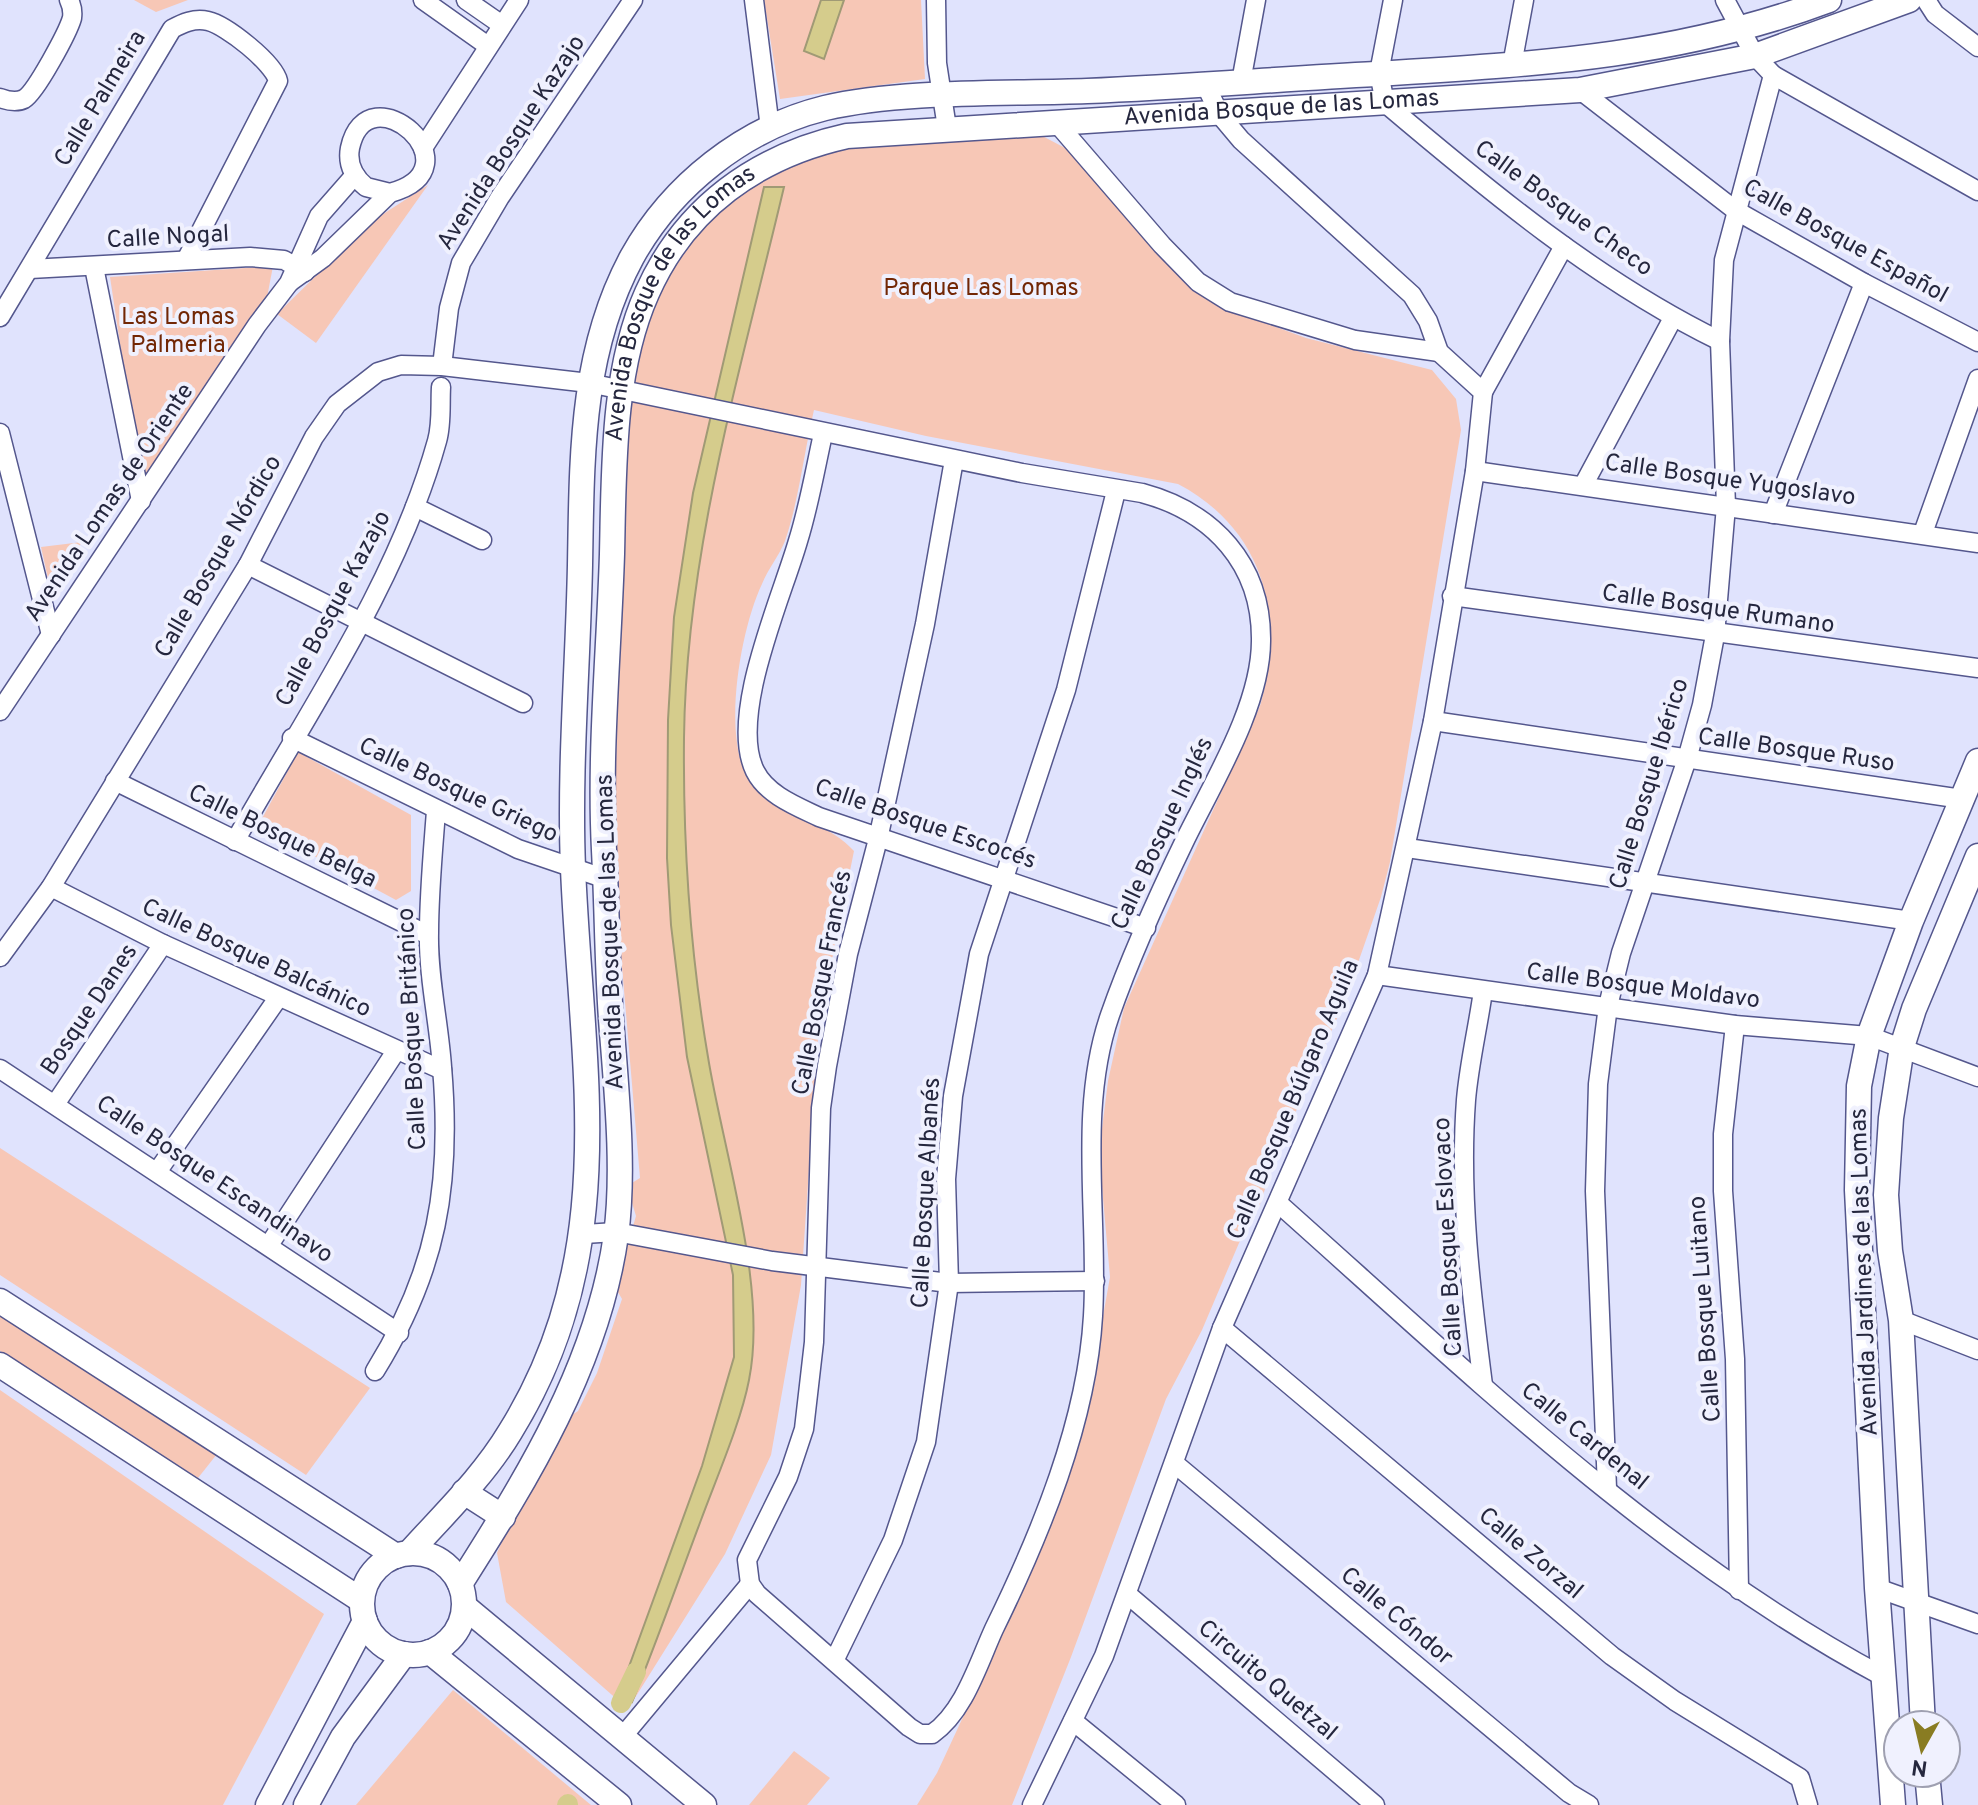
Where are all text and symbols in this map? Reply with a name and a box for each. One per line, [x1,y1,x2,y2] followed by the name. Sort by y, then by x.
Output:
[48,25,154,173] street label: Calle Palmeira
[431,30,593,256] street label: Avenida Bosque Kazajo
[1123,84,1440,134] street label: Avenida Bosque de las Lomas
[1468,134,1658,284] street label: Calle Bosque Checo
[601,159,762,443] street label: Avenida Bosque de las Lomas
[1737,173,1953,311] street label: Calle Bosque Español
[106,220,230,256] street label: Calle Nogal
[883,274,1079,304] park label: Parque Las Lomas
[121,303,235,361] park label: Las Lomas Palmeria
[19,378,201,628] street label: Avenida Lomas de Oriente
[1602,449,1858,513] street label: Calle Bosque Yugoslavo
[149,450,289,664] street label: Calle Bosque Nórdico
[270,506,398,712] street label: Calle Bosque Kazajo
[1600,579,1836,641] street label: Calle Bosque Rumano
[1604,675,1696,893] street label: Calle Bosque Ibérico
[1696,722,1896,780] street label: Calle Bosque Ruso
[353,732,563,850] street label: Calle Bosque Griego
[1105,733,1221,935] street label: Calle Bosque Inglés
[590,773,632,1091] street label: Avenida Bosque de las Lomas
[810,773,1040,877] street label: Calle Bosque Escocés
[183,778,381,896] street label: Calle Bosque Belga
[786,868,860,1098] street label: Calle Bosque Francés
[137,893,375,1025] street label: Calle Bosque Balcánico
[392,907,434,1151] street label: Calle Bosque Británico
[35,938,145,1082] street label: Bosque Danes
[1221,955,1367,1245] street label: Calle Bosque Búlgaro Aguila
[1524,958,1762,1016] street label: Calle Bosque Moldavo
[906,1077,948,1309] street label: Calle Bosque Albanés
[90,1089,338,1271] street label: Calle Bosque Escandinavo
[1844,1107,1886,1437] street label: Avenida Jardines de las Lomas
[1428,1116,1470,1358] street label: Calle Bosque Eslovaco
[1683,1195,1729,1423] street label: Calle Bosque Luitano
[1514,1376,1654,1498] street label: Calle Cardenal
[1471,1501,1589,1607] street label: Calle Zorzal
[1333,1561,1459,1673] street label: Calle Cóndor
[1191,1614,1343,1748] street label: Circuito Quetzal
[1882,1709,1962,1789] north arrow
[1910,1752,1929,1781] text: N

